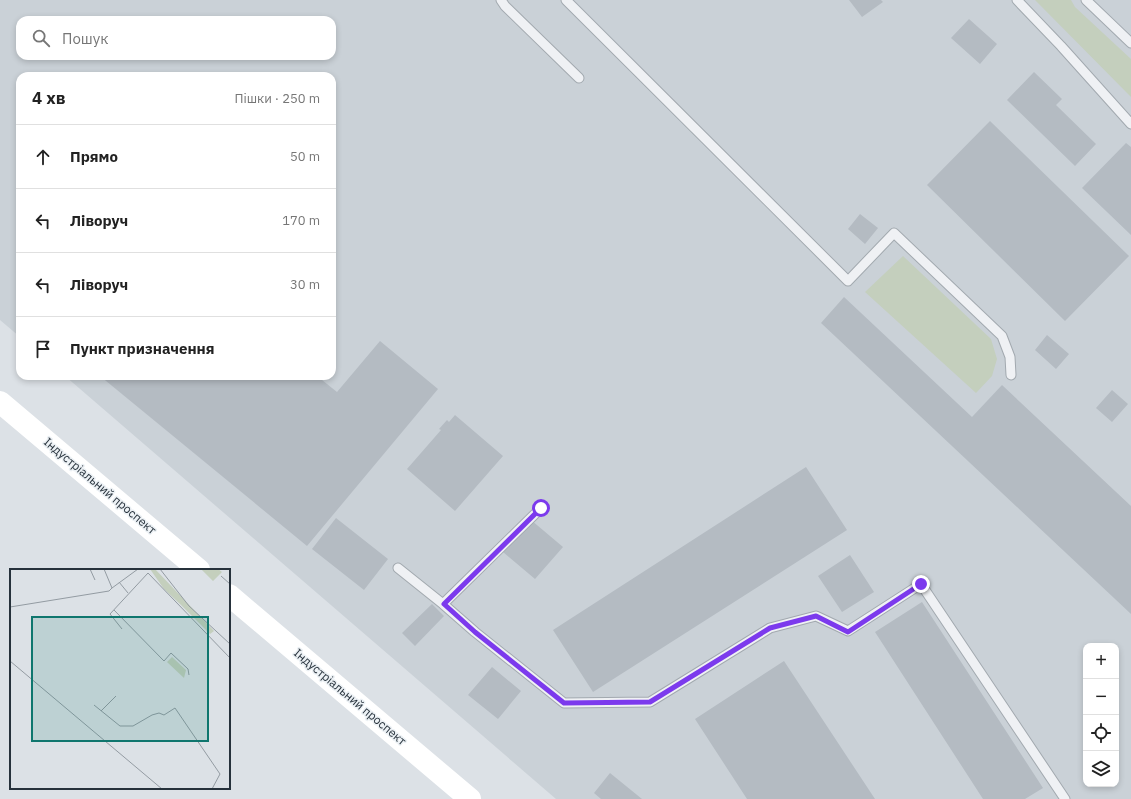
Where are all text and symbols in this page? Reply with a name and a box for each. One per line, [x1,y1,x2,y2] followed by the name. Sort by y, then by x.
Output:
[16,16,336,60] search box
[30,27,52,49] icon: search
[62,29,109,48] text: Пошук
[32,87,66,109] text: 4 хв
[234,90,320,107] text: Пішки · 250 m
[32,146,54,168] icon: ahead
[70,147,118,166] text: Прямо
[290,148,320,165] text: 50 m
[32,210,54,232] icon: left
[70,211,128,230] text: Ліворуч
[282,212,320,229] text: 170 m
[32,274,54,296] icon: left
[70,275,128,294] text: Ліворуч
[290,276,320,293] text: 30 m
[32,338,54,360] icon: arrive
[70,339,215,358] text: Пункт призначення
[41,434,160,537] street label: Індустріальний проспект
[532,499,550,517] route start
[10,569,230,789] inset map
[912,575,930,593] route end
[1083,643,1119,787] map controls
[1083,643,1119,679] button: +
[291,645,410,748] street label: Індустріальний проспект
[1083,679,1119,715] button: −
[1083,715,1119,751] button: locate
[1083,751,1119,787] button: layers

